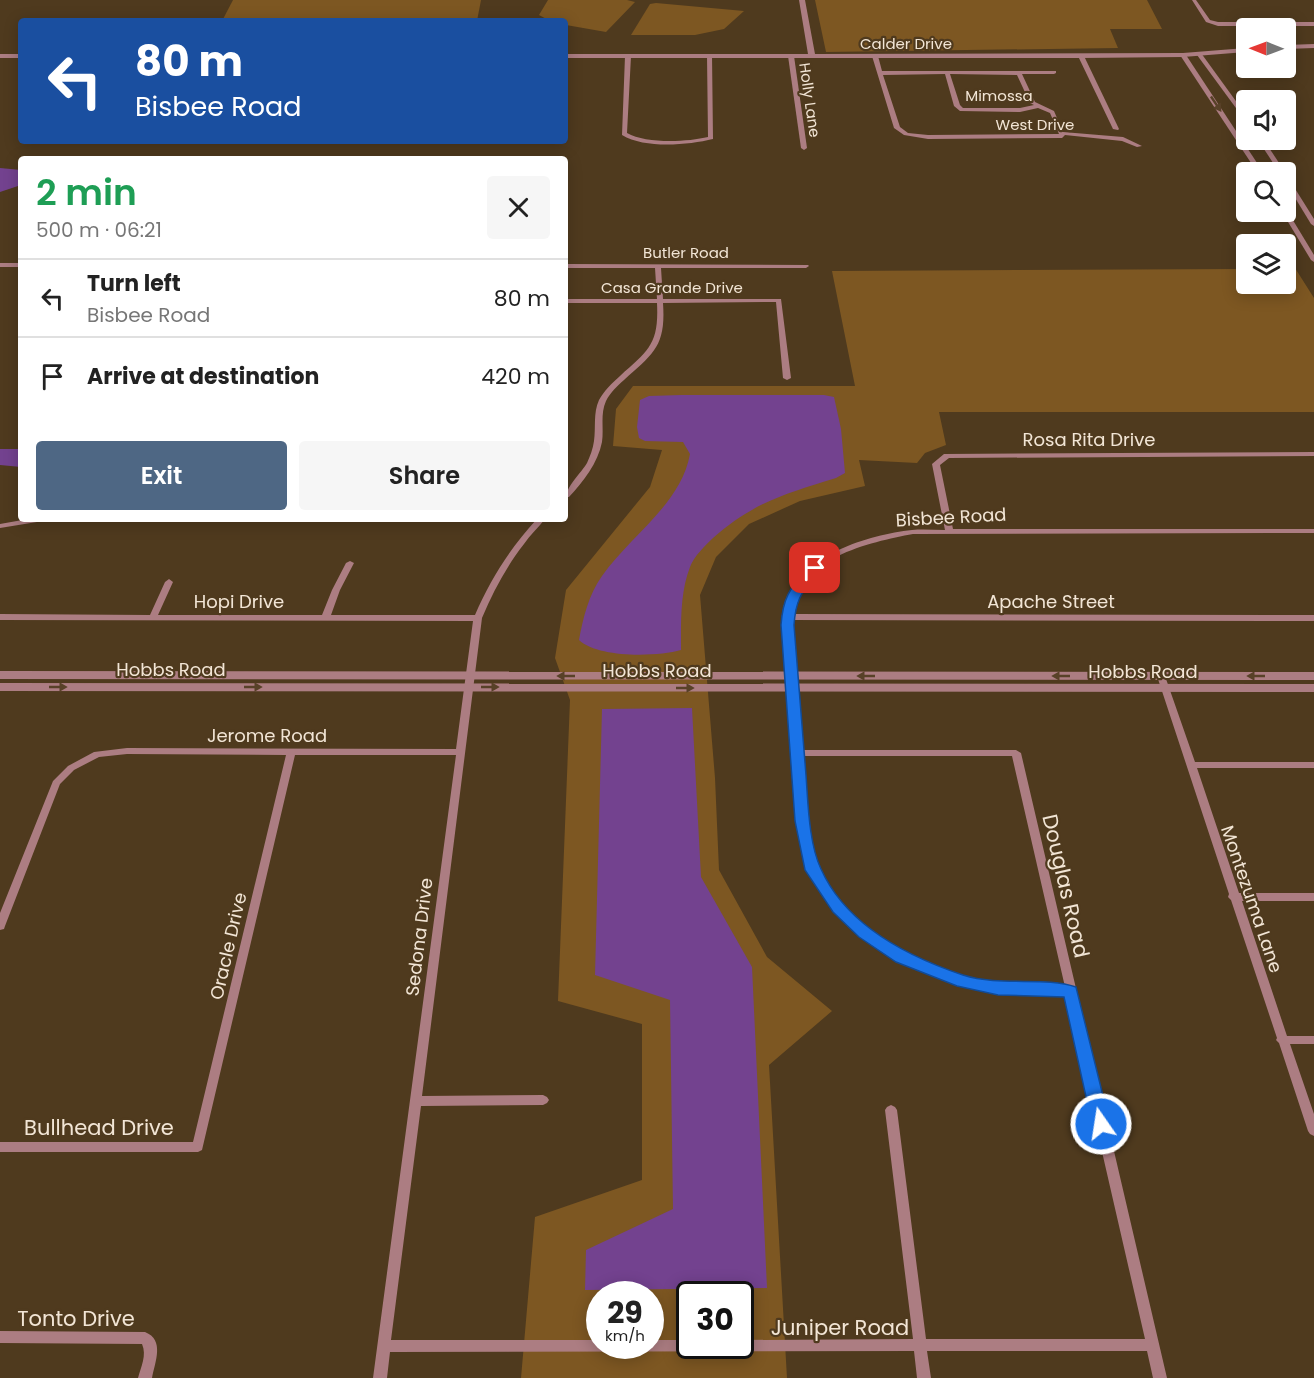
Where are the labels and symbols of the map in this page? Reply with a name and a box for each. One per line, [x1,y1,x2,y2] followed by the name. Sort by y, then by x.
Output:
[1236,18,1296,78] north arrow
[860,33,952,54] street label: Calder Drive
[794,61,826,139] street label: Holly Lane
[965,85,1033,106] street label: Mimossa
[1210,96,1221,112] one-way arrow
[996,114,1074,135] street label: West Drive
[643,242,729,263] street label: Butler Road
[601,277,743,298] street label: Casa Grande Drive
[1023,427,1155,452] street label: Rosa Rita Drive
[895,502,1007,532] street label: Bisbee Road
[789,542,840,593] pin
[194,589,284,614] street label: Hopi Drive
[987,589,1115,614] street label: Apache Street
[116,657,226,682] street label: Hobbs Road
[602,658,712,683] street label: Hobbs Road
[1088,659,1198,684] street label: Hobbs Road
[556,671,575,681] one-way arrow
[856,671,875,681] one-way arrow
[1051,671,1070,681] one-way arrow
[1246,671,1265,681] one-way arrow
[49,682,68,692] one-way arrow
[244,682,263,692] one-way arrow
[481,682,500,692] one-way arrow
[676,683,695,693] one-way arrow
[207,723,327,748] street label: Jerome Road
[1035,811,1097,961] street label: Douglas Road
[1215,822,1289,976] street label: Montezuma Lane
[399,876,439,998] street label: Sedona Drive
[204,890,252,1002] street label: Oracle Drive
[1069,1092,1133,1156] position arrow
[24,1113,174,1142] street label: Bullhead Drive
[676,1281,754,1359] speed limit sign: 30
[17,1304,135,1333] street label: Tonto Drive
[771,1313,909,1342] street label: Juniper Road

